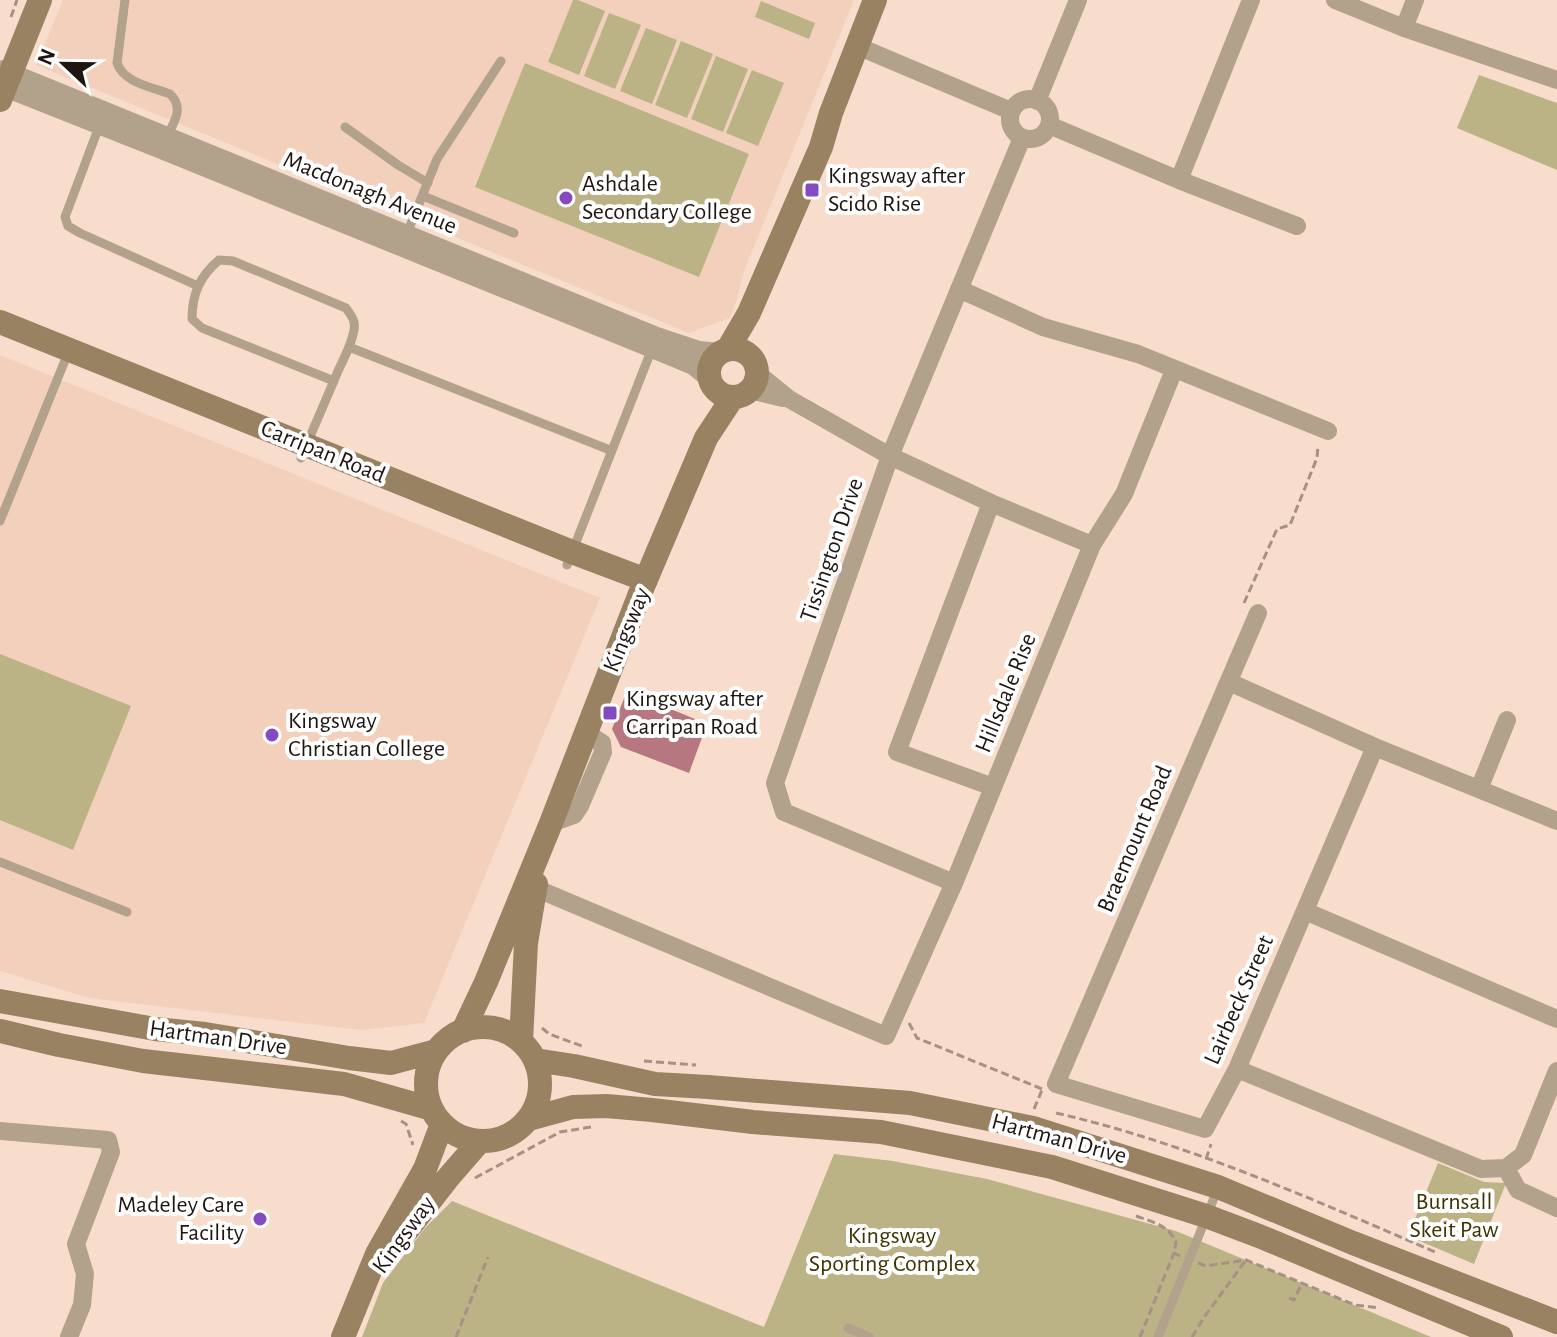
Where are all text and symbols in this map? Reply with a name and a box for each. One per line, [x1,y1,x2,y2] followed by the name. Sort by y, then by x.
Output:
[24,24,104,104] north arrow
[33,46,59,68] text: N
[280,147,460,239] street label: Macdonagh Avenue
[828,164,965,216] place label: Kingsway after Scido Rise
[582,172,752,224] place label: Ashdale Secondary College
[803,181,821,199] marker: Kingsway after Scido Rise
[557,189,575,207] marker: Ashdale Secondary College
[257,416,389,488] street label: Carripan Road
[796,475,868,625] street label: Tissington Drive
[599,584,655,676] street label: Kingsway
[971,630,1041,756] street label: Hillsdale Rise
[626,687,763,739] place label: Kingsway after Carripan Road
[601,704,619,722] marker: Kingsway after Carripan Road
[288,709,445,761] place label: Kingsway Christian College
[263,726,281,744] marker: Kingsway Christian College
[1093,762,1177,916] street label: Braemount Road
[1200,931,1278,1068] street label: Lairbeck Street
[148,1016,288,1060] street label: Hartman Drive
[989,1109,1129,1169] street label: Hartman Drive
[1410,1190,1498,1242] park label: Burnsall Skeit Paw
[368,1192,440,1278] street label: Kingsway
[117,1193,244,1245] place label: Madeley Care Facility
[251,1210,269,1228] marker: Madeley Care Facility
[809,1224,976,1276] park label: Kingsway Sporting Complex

